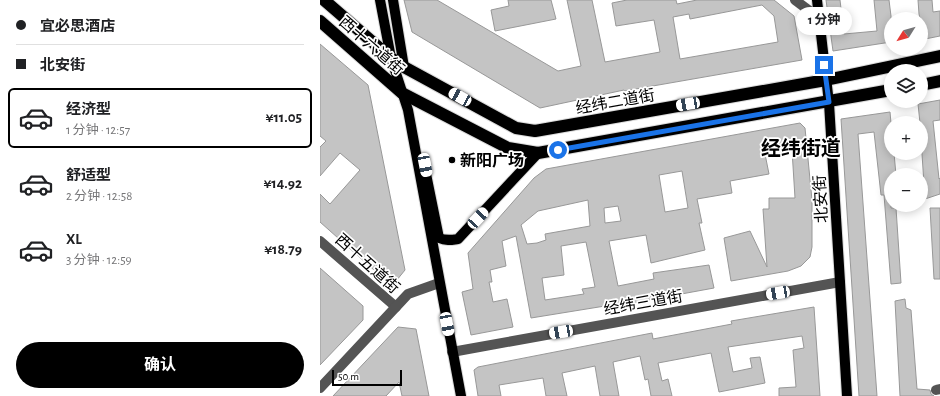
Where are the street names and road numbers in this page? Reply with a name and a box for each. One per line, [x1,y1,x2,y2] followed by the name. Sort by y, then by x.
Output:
[336,13,407,78] street label: 西十六道街
[574,86,656,117] street label: 经纬二道街
[811,175,830,223] street label: 北安街
[332,230,403,296] street label: 西十五道街
[602,287,684,318] street label: 经纬三道街

